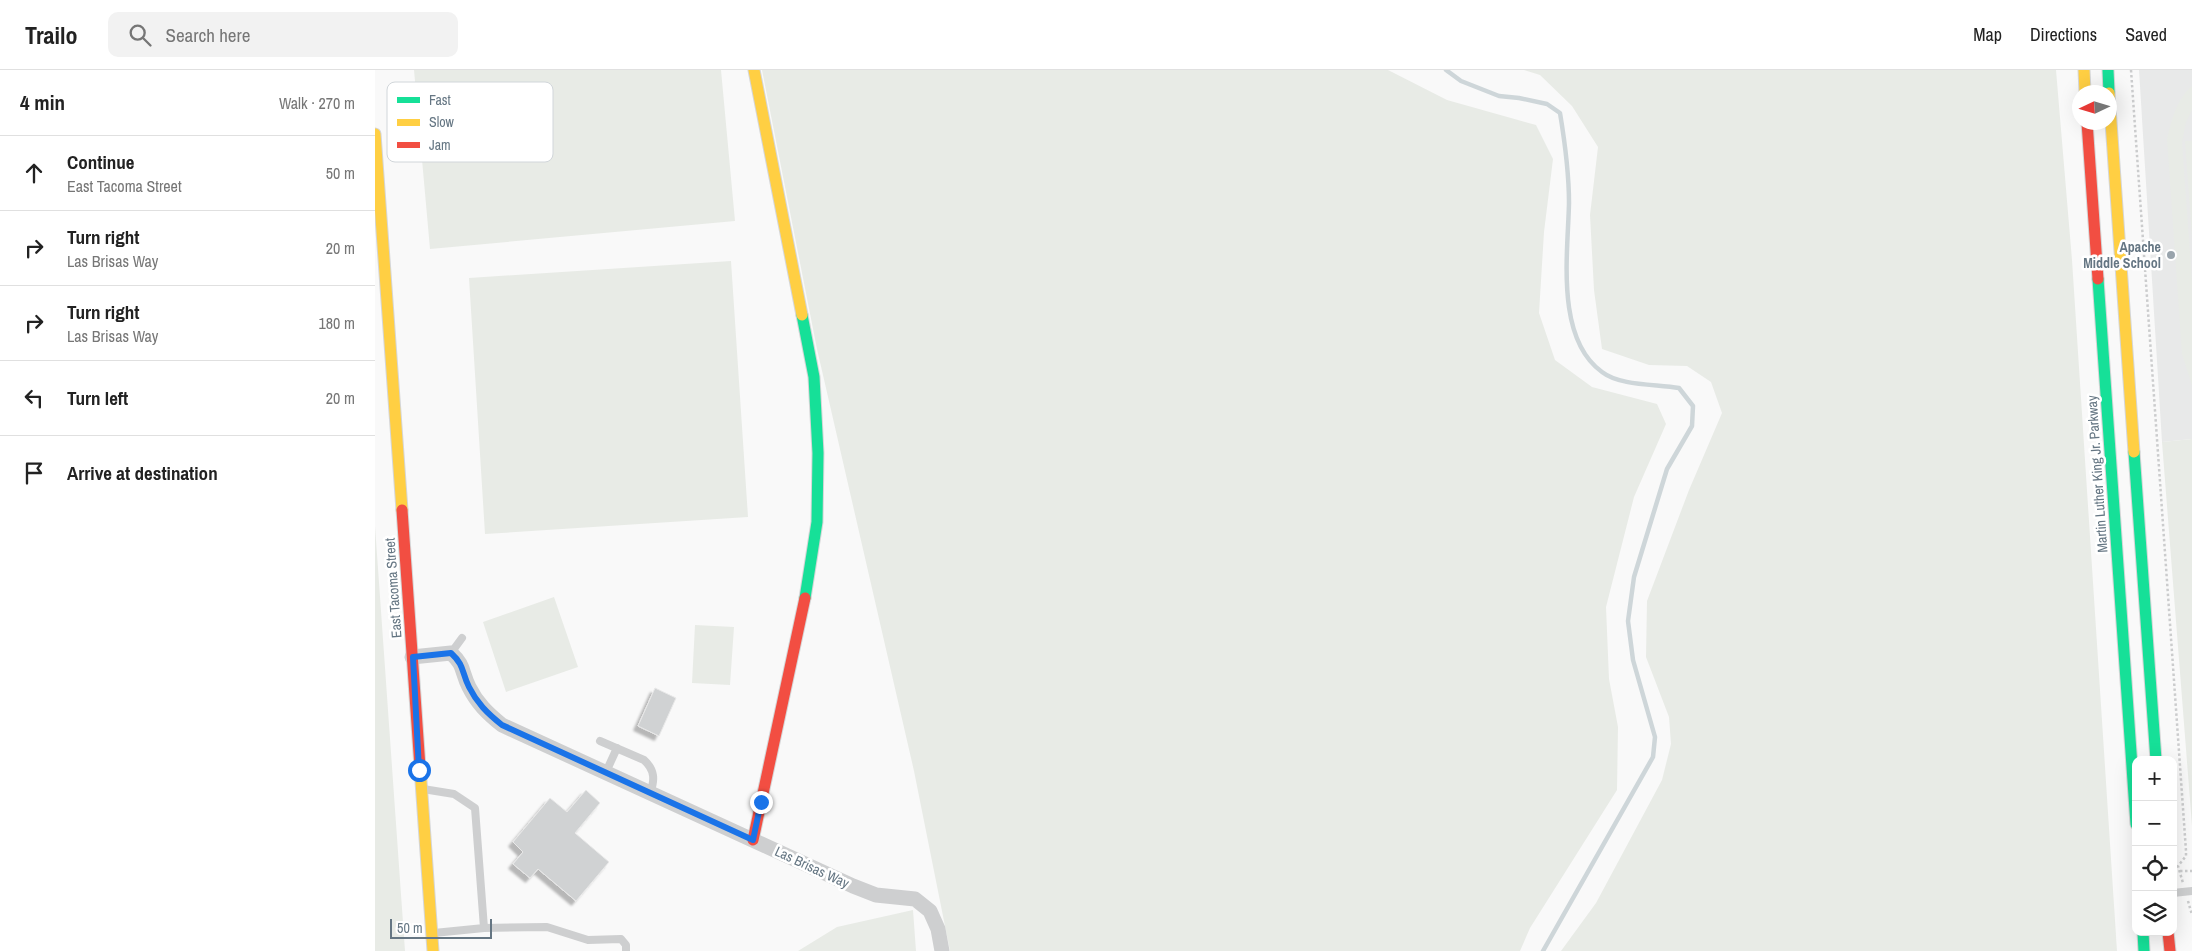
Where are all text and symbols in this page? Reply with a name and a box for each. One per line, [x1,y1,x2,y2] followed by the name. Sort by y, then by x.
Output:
[108,12,458,57] search box
[25,19,78,51] text: Trailo
[126,21,154,49] icon: search
[166,22,250,48] text: Search here
[1973,22,2002,47] text: Map
[2030,22,2097,47] text: Directions
[2125,22,2167,47] text: Saved
[387,82,553,162] legend
[2072,85,2117,130] north arrow
[20,88,65,117] text: 4 min
[429,91,451,109] text: Fast
[279,92,355,114] text: Walk · 270 m
[429,113,455,131] text: Slow
[429,136,451,154] text: Jam
[67,149,135,175] text: Continue
[20,159,48,187] icon: ahead
[326,162,355,184] text: 50 m
[67,175,182,197] text: East Tacoma Street
[67,224,139,250] text: Turn right
[20,234,48,262] icon: right
[326,237,355,259] text: 20 m
[2083,238,2161,272] place label: Apache Middle School
[2165,249,2177,261] marker: Apache Middle School
[67,250,158,272] text: Las Brisas Way
[67,299,139,325] text: Turn right
[20,309,48,337] icon: right
[319,312,355,334] text: 180 m
[67,325,158,347] text: Las Brisas Way
[20,384,48,412] icon: left
[67,385,128,411] text: Turn left
[326,387,355,409] text: 20 m
[2083,395,2111,553] street label: Martin Luther King Jr. Parkway
[20,459,48,487] icon: arrive
[67,460,218,486] text: Arrive at destination
[381,537,405,639] street label: East Tacoma Street
[2132,756,2177,936] map controls
[2132,756,2177,801] button: +
[408,759,431,782] route start
[750,791,773,814] route end
[2132,801,2177,846] button: −
[772,842,852,892] street label: Las Brisas Way
[2132,846,2177,891] button: locate
[2132,891,2177,936] button: layers
[390,916,493,939] scale bar
[397,919,423,937] text: 50 m

